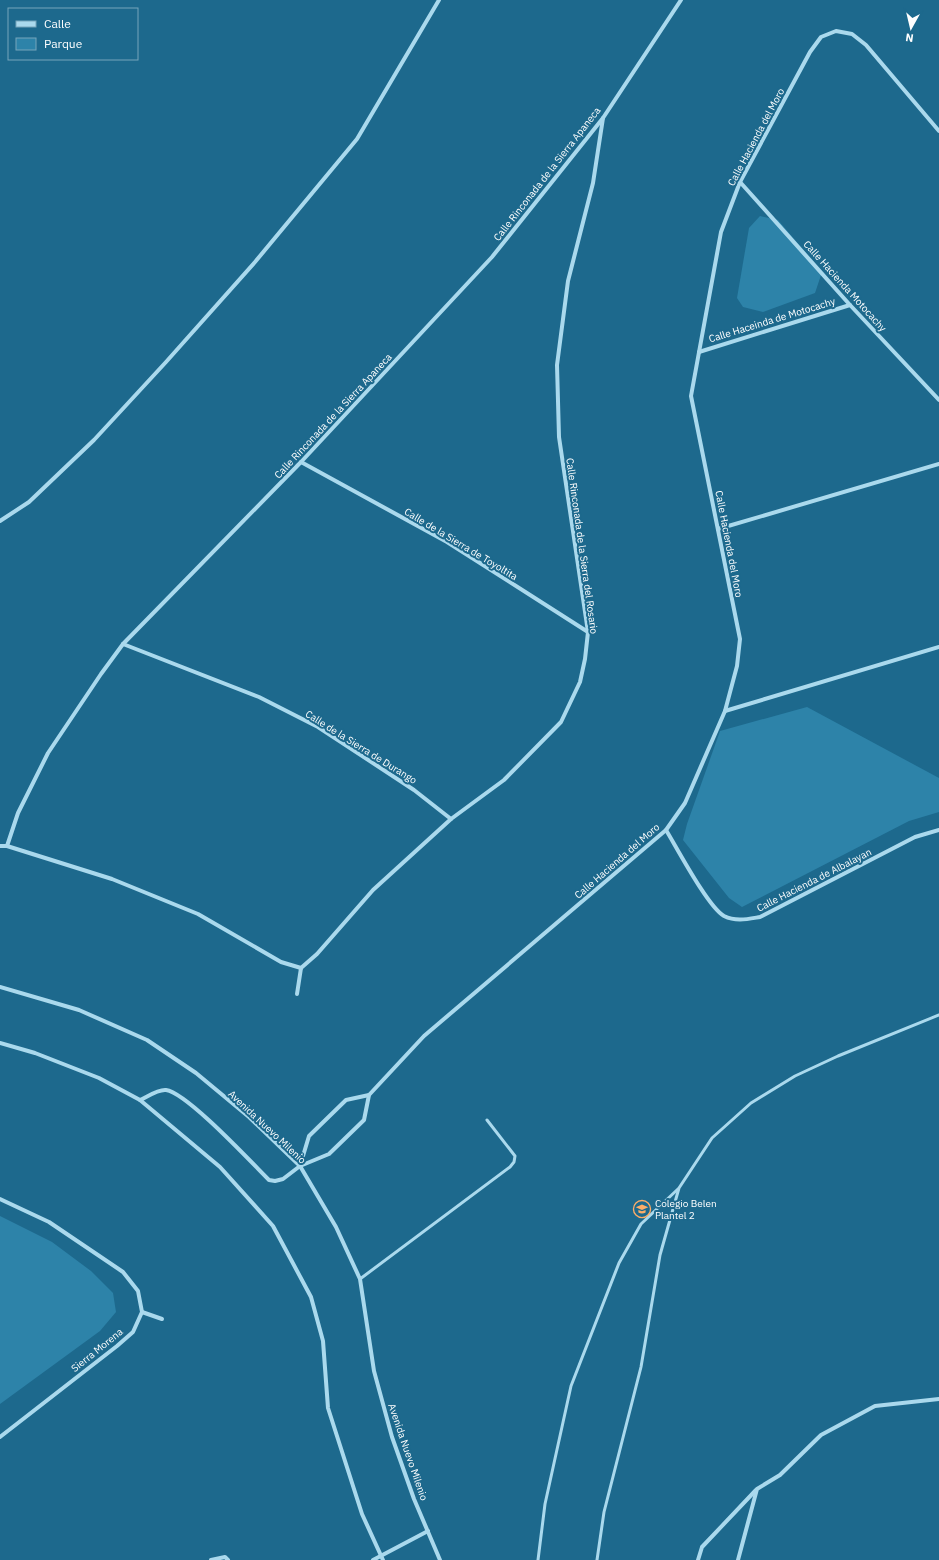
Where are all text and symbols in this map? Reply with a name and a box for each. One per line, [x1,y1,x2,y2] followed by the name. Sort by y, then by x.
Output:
[8,8,138,60] legend
[891,8,931,48] north arrow
[44,16,71,31] text: Calle
[905,30,915,45] text: N
[44,36,83,51] text: Parque
[725,86,787,188] street label: Calle Hacienda del Moro
[491,104,604,244] street label: Calle Rinconada de la Sierra Apaneca
[801,238,889,334] street label: Calle Hacienda Motocachy
[707,295,837,345] street label: Calle Haceinda de Motocachy
[271,350,395,481] street label: Calle Rinconada de la Sierra Apaneca
[563,457,601,635] street label: Calle Rinconada de la Sierra del Rosario
[712,489,746,599] street label: Calle Hacienda del Moro
[402,505,521,583] street label: Calle de la Sierra de Toyoltita
[303,707,420,787] street label: Calle de la Sierra de Durango
[572,820,663,902] street label: Calle Hacienda del Moro
[754,845,874,915] street label: Calle Hacienda de Albalayan
[225,1088,309,1167] street label: Avenida Nuevo Milenio
[655,1197,717,1222] place label: Colegio Belen Plantel 2
[632,1199,652,1219] school or university icon: Colegio Belen Plantel 2
[69,1325,126,1375] street label: Sierra Morena
[385,1402,431,1503] street label: Avenida Nuevo Milenio

